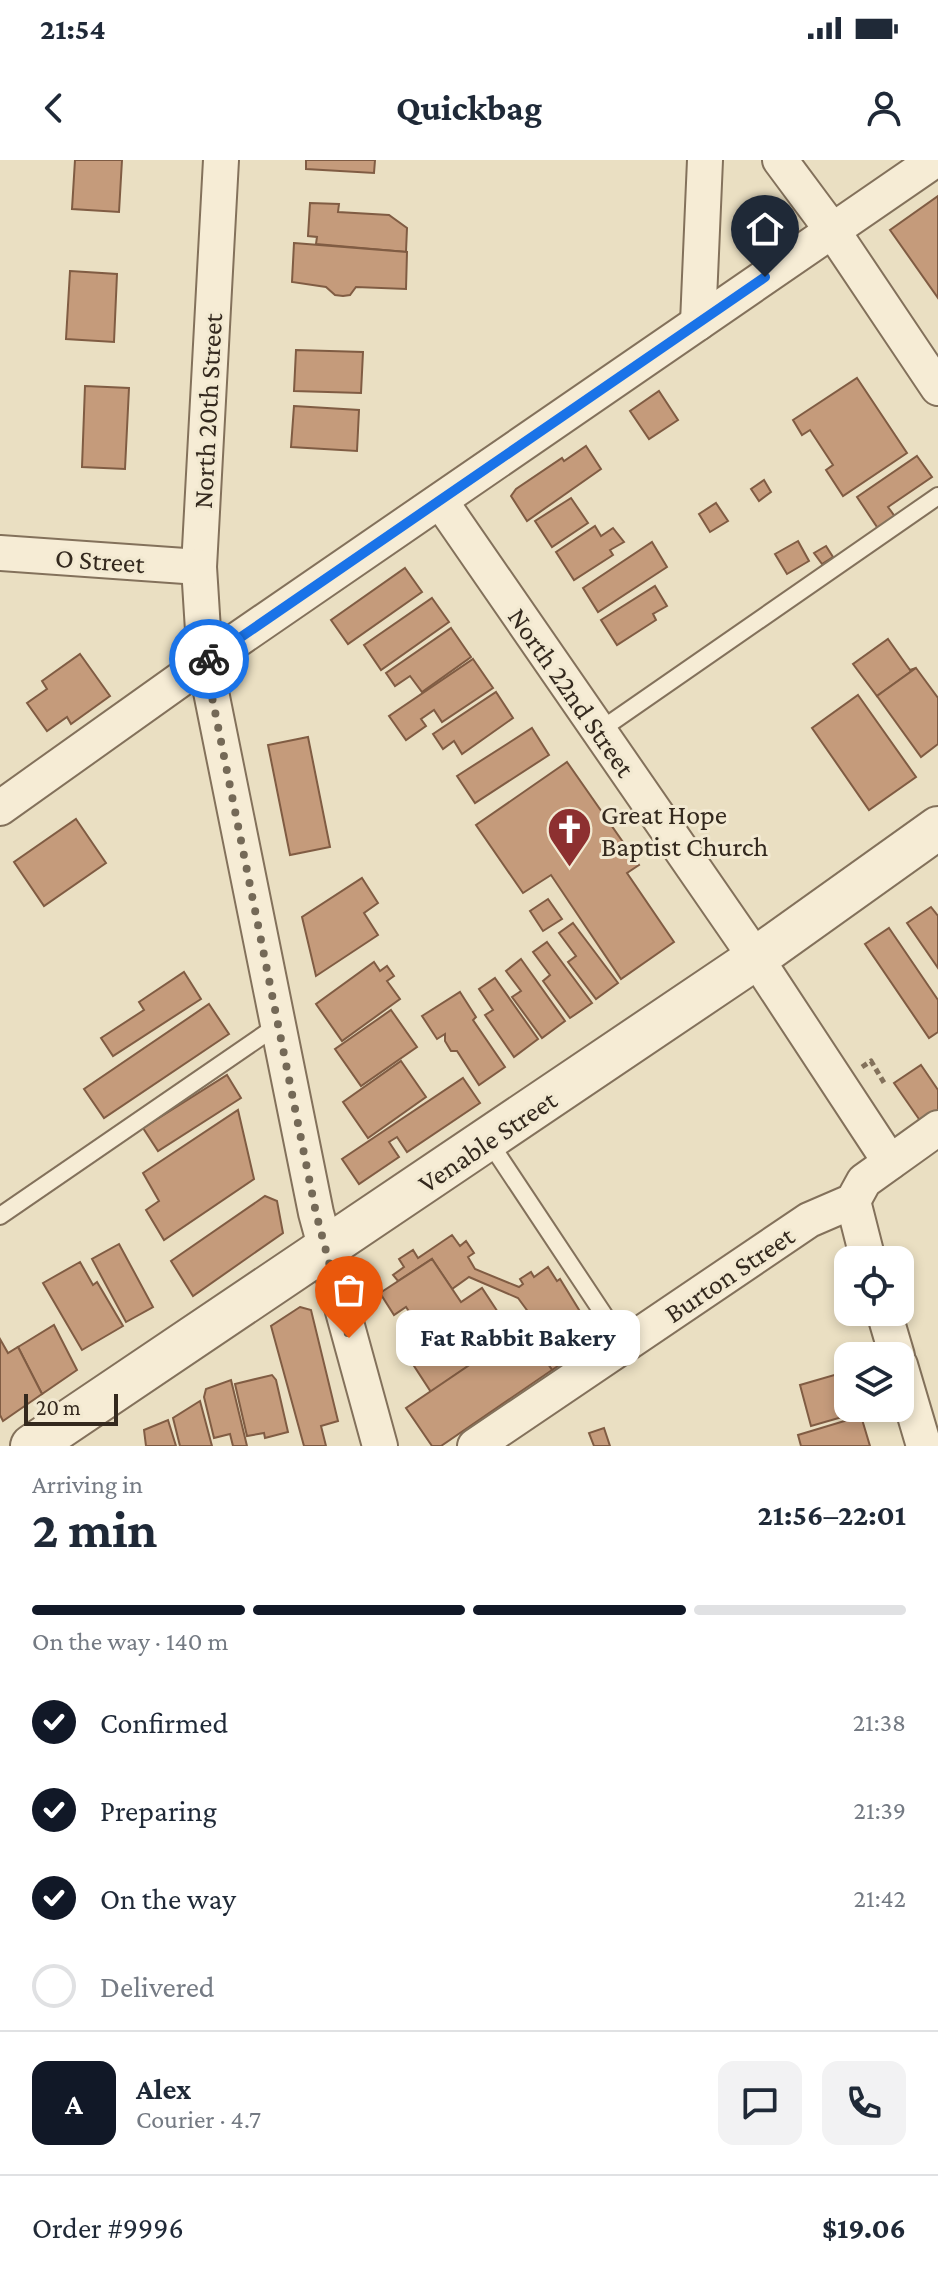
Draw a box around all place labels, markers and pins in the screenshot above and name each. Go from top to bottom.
pin [731,195,799,277]
place label: Great Hope Baptist Church [601,799,768,862]
church icon: Great Hope Baptist Church [546,806,594,869]
pin [315,1256,383,1338]
callout: Fat Rabbit Bakery [397,1310,641,1366]

